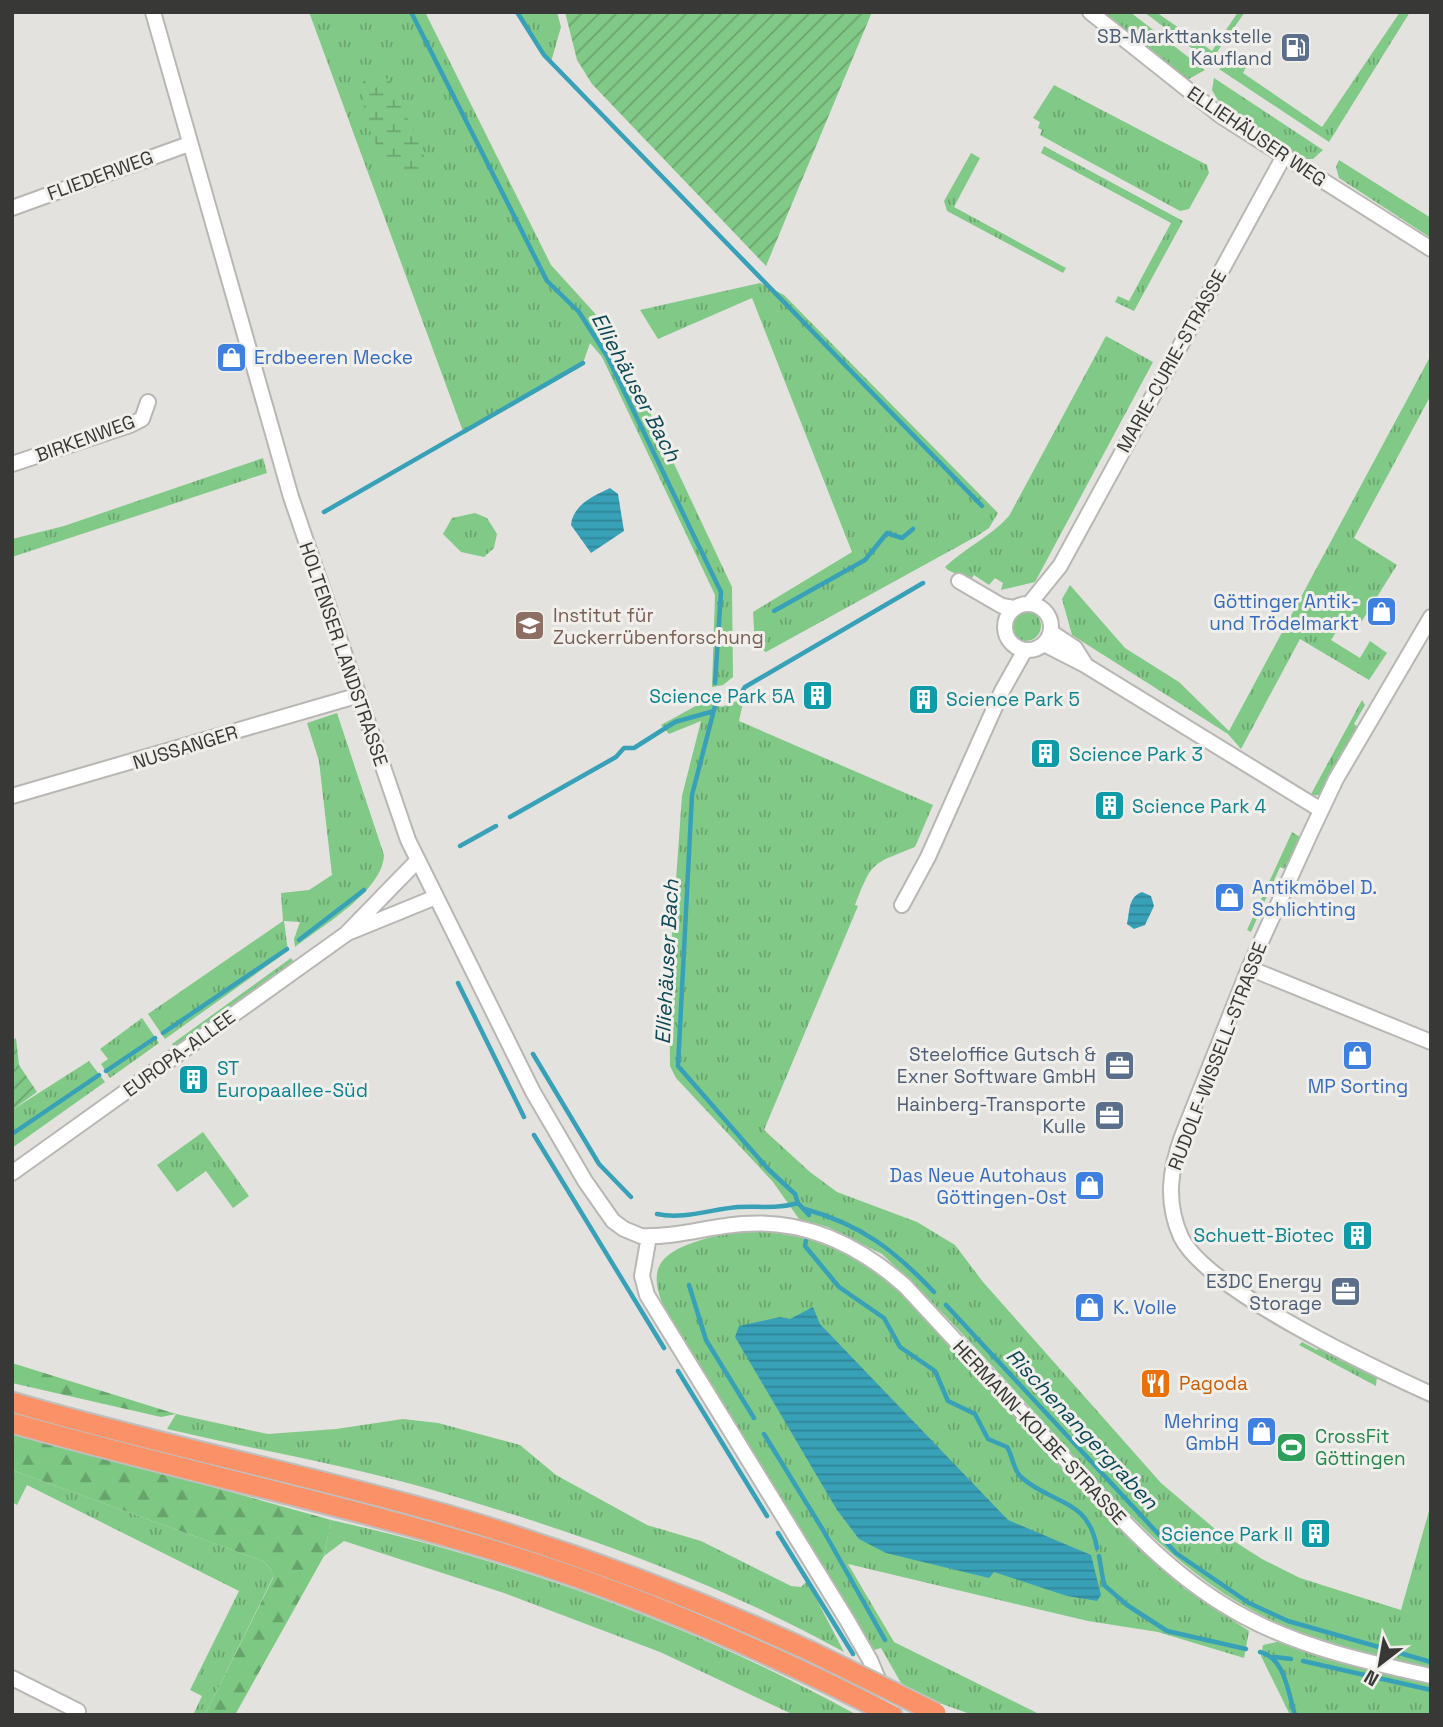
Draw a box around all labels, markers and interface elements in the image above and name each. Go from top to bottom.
place label: SB-Markttankstelle Kaufland [1097,24,1272,71]
fuel station icon: SB-Markttankstelle Kaufland [1278,30,1312,64]
street label: ELLIEHÄUSER WEG [1182,81,1331,192]
street label: FLIEDERWEG [44,145,157,206]
street label: MARIE-CURIE-STRASSE [1111,265,1232,457]
water label: Elliehäuser Bach [586,308,688,467]
shop icon: Erdbeeren Mecke [214,340,248,374]
place label: Erdbeeren Mecke [254,345,413,370]
street label: BIRKENWEG [32,409,138,468]
street label: HOLTENSER LANDSTRASSE [293,539,394,769]
place label: Göttinger Antik- und Trödelmarkt [1209,589,1359,636]
shop icon: Göttinger Antik- und Trödelmarkt [1365,595,1399,629]
place label: Institut für Zuckerrübenforschung [553,603,764,650]
school or university icon: Institut für Zuckerrübenforschung [513,609,547,643]
building icon: Science Park 5A [801,679,835,713]
building icon: Science Park 5 [906,682,940,716]
place label: Science Park 5A [649,684,795,709]
place label: Science Park 5 [946,687,1080,712]
street label: NUSSANGER [130,720,241,775]
building icon: Science Park 3 [1029,737,1063,771]
place label: Science Park 3 [1069,742,1203,767]
building icon: Science Park 4 [1092,789,1126,823]
place label: Science Park 4 [1132,794,1266,819]
place label: Antikmöbel D. Schlichting [1252,875,1377,922]
water label: Elliehäuser Bach [649,878,684,1045]
shop icon: Antikmöbel D. Schlichting [1212,881,1246,915]
street label: RUDOLF-WISSELL-STRASSE [1162,938,1273,1174]
street label: EUROPA-ALLEE [118,1004,240,1102]
shop icon: MP Sorting [1341,1038,1375,1072]
place label: Steeloffice Gutsch & Exner Software GmbH [897,1042,1096,1089]
office icon: Steeloffice Gutsch & Exner Software GmbH [1102,1048,1136,1082]
place label: ST Europaallee-Süd [217,1056,368,1103]
building icon: ST Europaallee-Süd [177,1062,211,1096]
place label: MP Sorting [1308,1074,1408,1099]
place label: Hainberg-Transporte Kulle [897,1092,1086,1139]
office icon: Hainberg-Transporte Kulle [1092,1098,1126,1132]
place label: Das Neue Autohaus Göttingen-Ost [890,1163,1067,1210]
shop icon: Das Neue Autohaus Göttingen-Ost [1073,1169,1107,1203]
building icon: Schuett-Biotec [1340,1218,1374,1252]
place label: Schuett-Biotec [1194,1223,1334,1248]
place label: E3DC Energy Storage [1206,1269,1322,1316]
office icon: E3DC Energy Storage [1328,1275,1362,1309]
shop icon: K. Volle [1073,1290,1107,1324]
place label: K. Volle [1113,1295,1177,1320]
street label: HERMANN-KOLBE-STRASSE [947,1335,1132,1530]
water label: Rischenangergraben [1001,1342,1165,1516]
restaurant icon: Pagoda [1139,1366,1173,1400]
place label: Pagoda [1179,1371,1248,1396]
place label: Mehring GmbH [1164,1409,1239,1456]
shop icon: Mehring GmbH [1245,1415,1279,1449]
place label: CrossFit Göttingen [1315,1424,1406,1471]
sports icon: CrossFit Göttingen [1275,1430,1309,1464]
building icon: Science Park II [1299,1517,1333,1551]
place label: Science Park II [1161,1522,1293,1547]
north arrow [1345,1629,1415,1699]
text: N [1360,1664,1383,1692]

